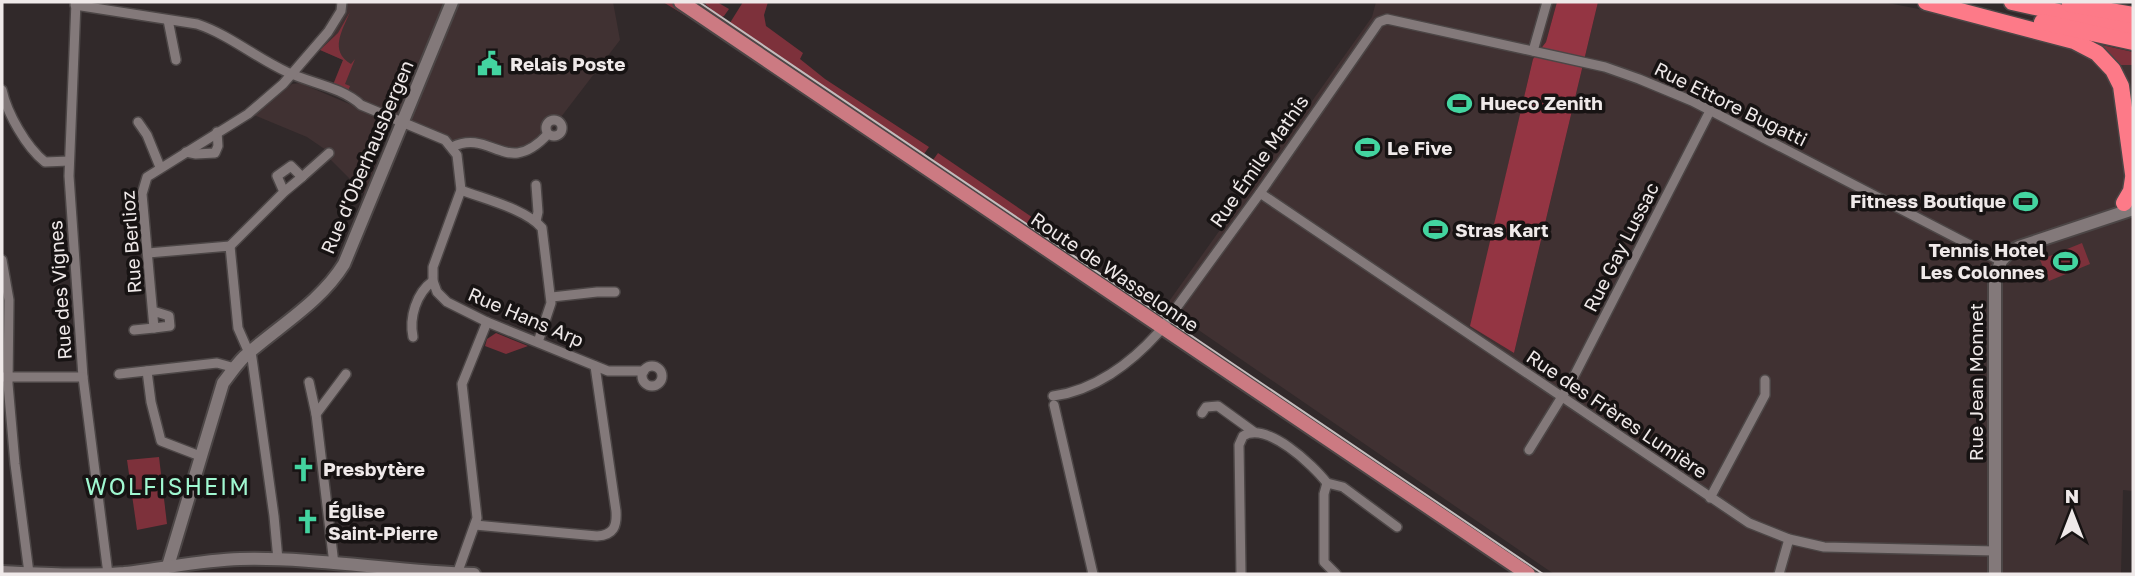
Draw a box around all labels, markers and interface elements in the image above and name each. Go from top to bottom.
public building icon: Relais Poste [476,50,504,78]
place label: Relais Poste [510,52,625,75]
street label: Rue d'Oberhausbergen [315,57,418,257]
street label: Rue Ettore Bugatti [1651,57,1811,151]
sports icon: Hueco Zenith [1446,89,1474,117]
street label: Rue Émile Mathis [1204,90,1313,231]
place label: Hueco Zenith [1480,91,1603,114]
sports icon: Le Five [1353,134,1381,162]
place label: Le Five [1387,136,1453,159]
street label: Rue Gay Lussac [1578,178,1663,315]
sports icon: Fitness Boutique [2012,187,2040,215]
place label: Fitness Boutique [1850,189,2006,212]
street label: Rue Berlioz [115,190,146,294]
street label: Route de Wasselonne [1027,207,1204,336]
sports icon: Stras Kart [1421,216,1449,244]
place label: Stras Kart [1455,218,1549,241]
street label: Rue des Vignes [43,220,76,360]
place label: Tennis Hotel Les Colonnes [1920,238,2045,283]
sports icon: Tennis Hotel Les Colonnes [2051,247,2079,275]
street label: Rue Hans Arp [465,282,587,351]
street label: Rue Jean Monnet [1964,303,1987,461]
street label: Rue des Frères Lumière [1523,344,1712,483]
church icon: Presbytère [289,455,317,483]
place label: Presbytère [323,457,425,480]
district label: WOLFISHEIM [85,472,251,500]
north arrow [2037,478,2107,548]
text: N [2065,484,2079,507]
place label: Église Saint-Pierre [328,499,438,544]
church icon: Église Saint-Pierre [294,508,322,536]

